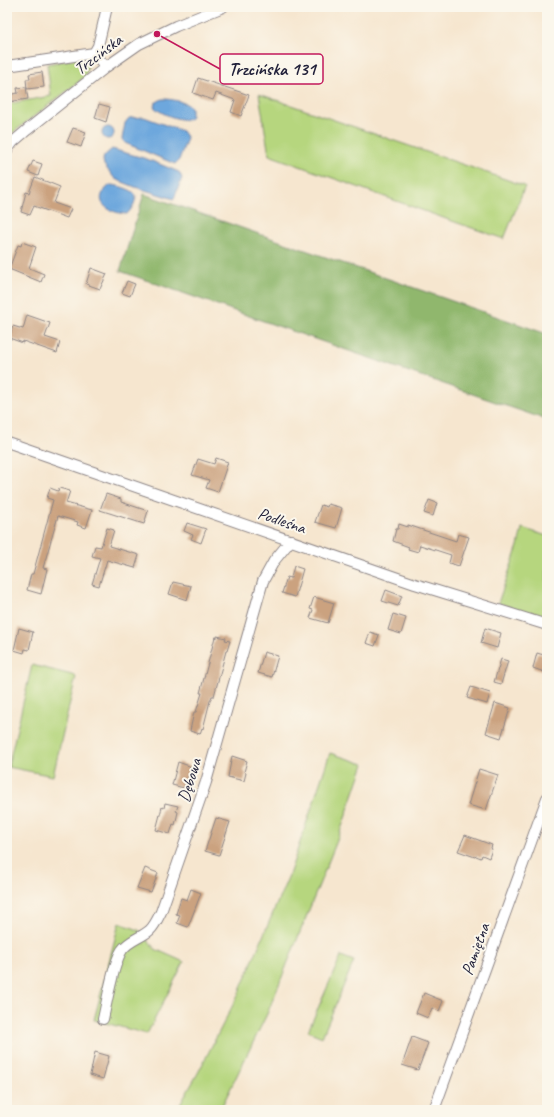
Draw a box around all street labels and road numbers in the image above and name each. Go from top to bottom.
street label: Trzcińska [70,29,128,79]
street label: Podleśna [255,503,310,539]
street label: Dębowa [173,755,206,804]
street label: Pamiętna [456,919,495,978]

